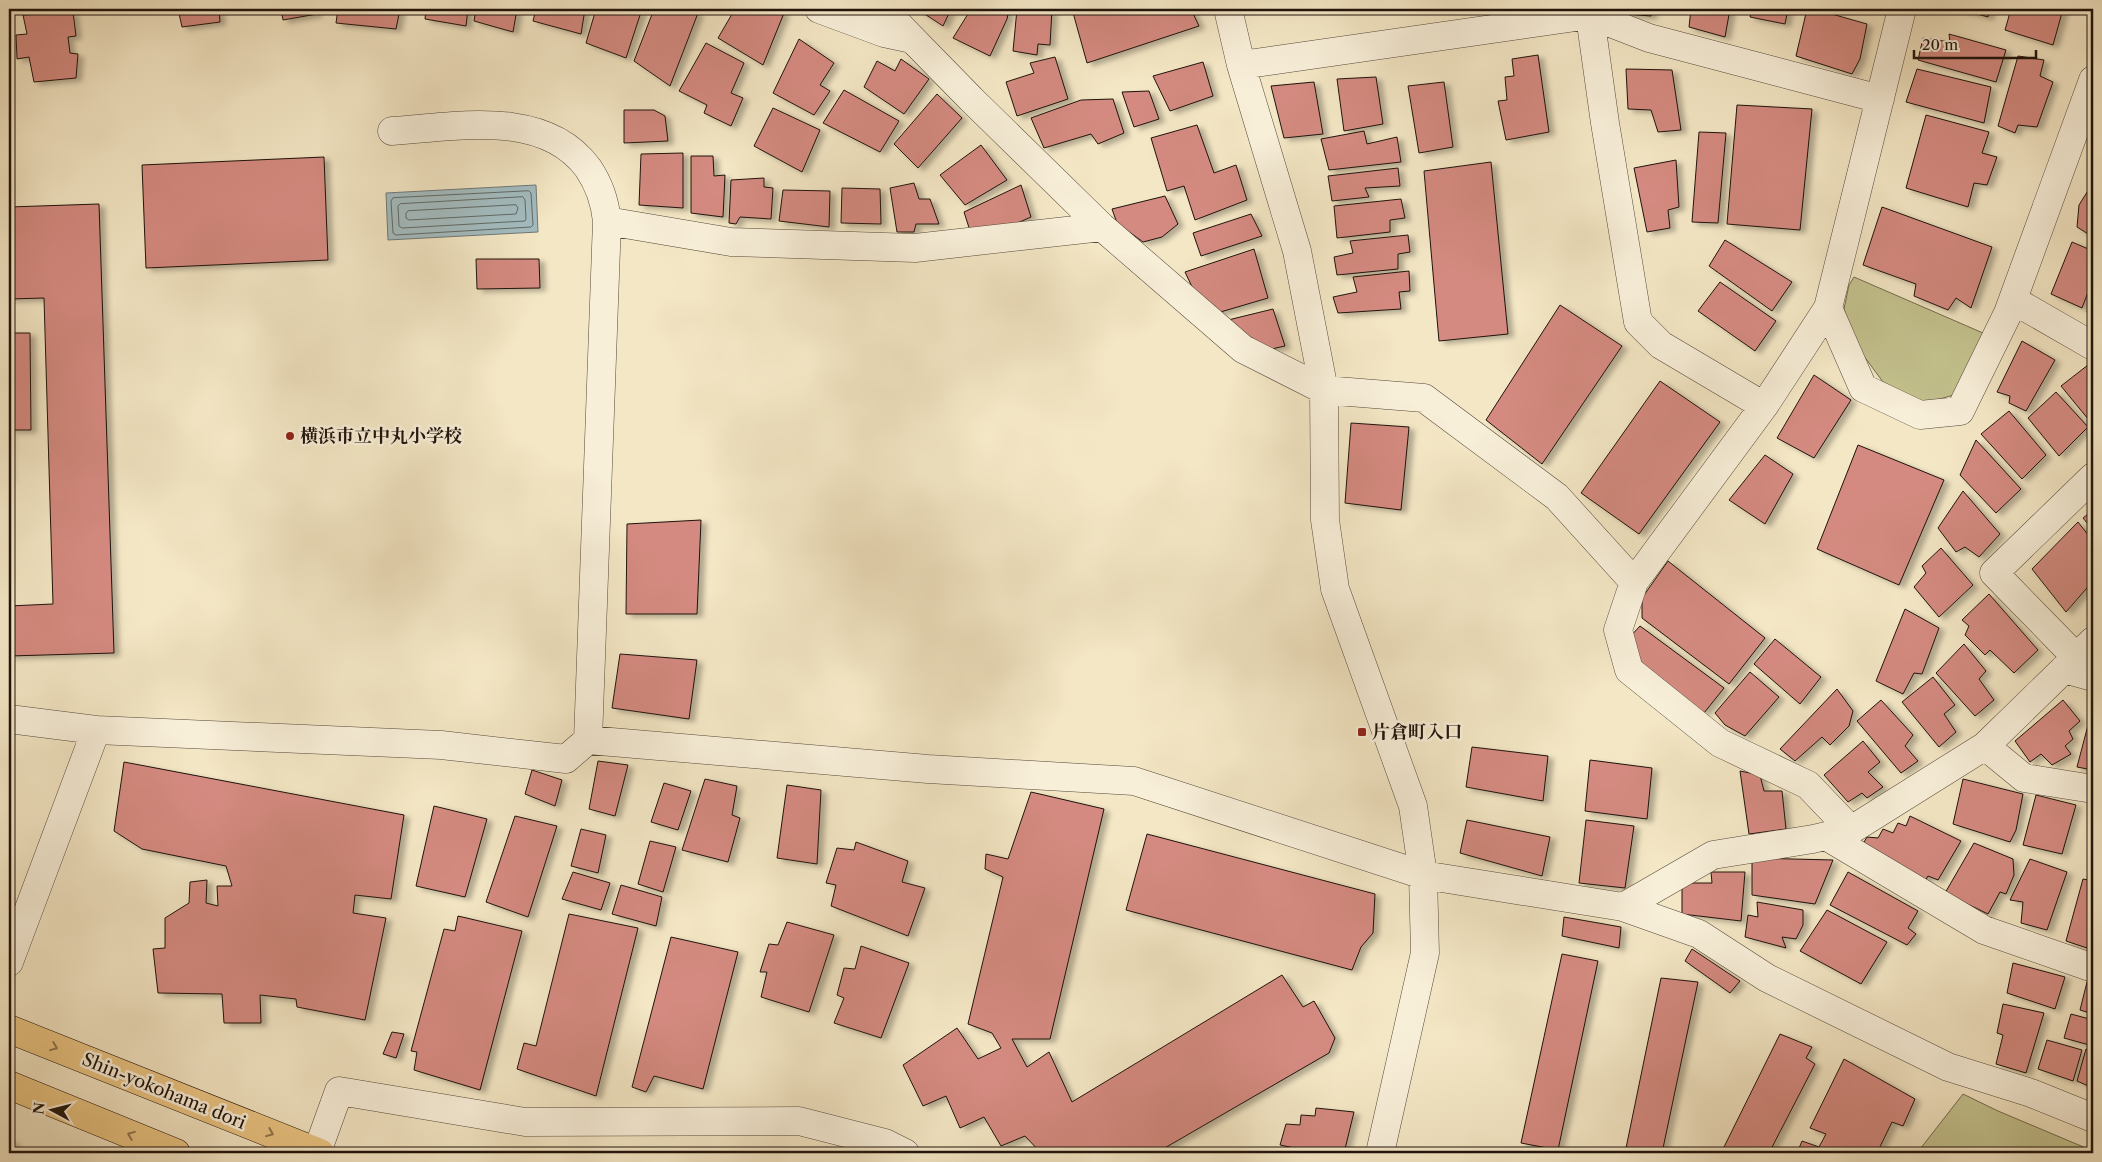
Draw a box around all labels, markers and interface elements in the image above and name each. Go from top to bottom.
scale bar [1914,28,2037,60]
text: 20 m [1922,35,1958,54]
place label: 横浜市立中丸小学校 [300,425,462,447]
marker: 横浜市立中丸小学校 [284,430,296,442]
place label: 片倉町入口 [1372,721,1462,743]
marker: 片倉町入口 [1356,726,1368,738]
one-way arrow [49,1041,58,1052]
street label: Shin-yokohama dori [79,1048,249,1134]
north arrow [28,1084,78,1134]
text: N [29,1101,49,1116]
one-way arrow [265,1127,274,1138]
one-way arrow [127,1131,136,1141]

